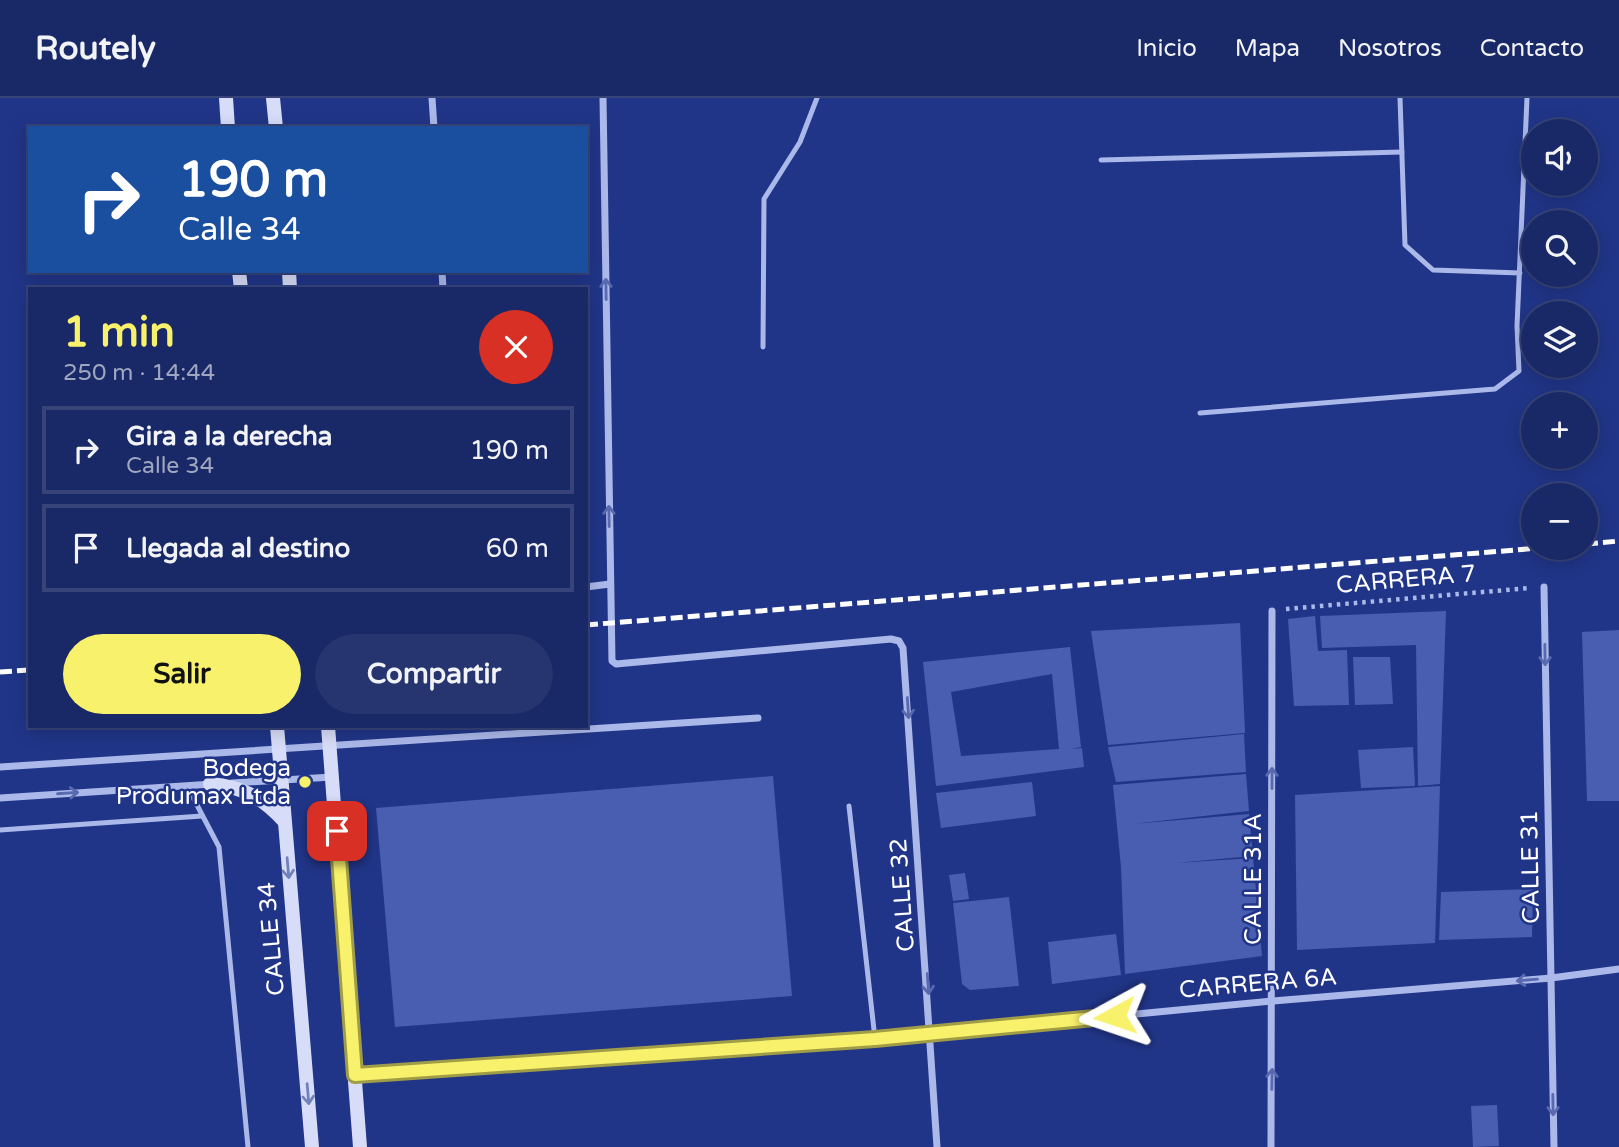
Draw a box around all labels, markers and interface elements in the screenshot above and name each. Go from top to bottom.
text: Routely [35,29,156,68]
text: Inicio [1136,34,1197,63]
text: Mapa [1235,34,1300,63]
text: Nosotros [1338,34,1442,63]
text: Contacto [1480,34,1584,63]
map controls [1521,119,1598,560]
button: sound [1521,119,1598,196]
text: 190 m [178,151,328,210]
icon: right [63,154,154,245]
button: search [1521,210,1598,287]
text: Calle 34 [178,211,301,249]
one-way arrow [599,277,613,300]
button: layers [1521,301,1598,378]
text: 1 min [63,307,175,358]
button: close [479,310,553,384]
text: 250 m · 14:44 [63,359,215,387]
button: + [1521,392,1598,469]
text: Gira a la derecha [126,421,332,452]
icon: right [67,431,105,469]
text: 190 m [469,435,549,466]
text: Calle 34 [126,452,214,480]
button: − [1521,483,1598,560]
one-way arrow [602,505,616,528]
icon: arrive [67,529,105,567]
text: Llegada al destino [126,533,350,564]
text: 60 m [486,533,549,564]
street label: CARRERA 7 [1335,559,1477,600]
button: Salir [63,634,301,714]
button: Compartir [315,634,553,714]
one-way arrow [1538,643,1552,666]
one-way arrow [902,697,915,719]
place label: Bodega Produmax Ltda [116,754,291,811]
one-way arrow [1265,767,1279,790]
marker: Bodega Produmax Ltda [297,774,313,790]
one-way arrow [56,787,79,800]
pin [307,801,367,861]
street label: CALLE 31 [1515,810,1546,924]
icon: arrive [318,812,356,850]
street label: CALLE 31A [1239,813,1268,945]
street label: CALLE 32 [884,837,921,953]
one-way arrow [282,856,295,878]
street label: CALLE 34 [252,881,291,997]
street label: CARRERA 6A [1178,962,1338,1005]
one-way arrow [921,972,934,995]
one-way arrow [1516,974,1539,987]
position arrow [1078,979,1152,1053]
one-way arrow [1265,1068,1279,1091]
one-way arrow [302,1082,315,1105]
one-way arrow [1546,1093,1560,1116]

